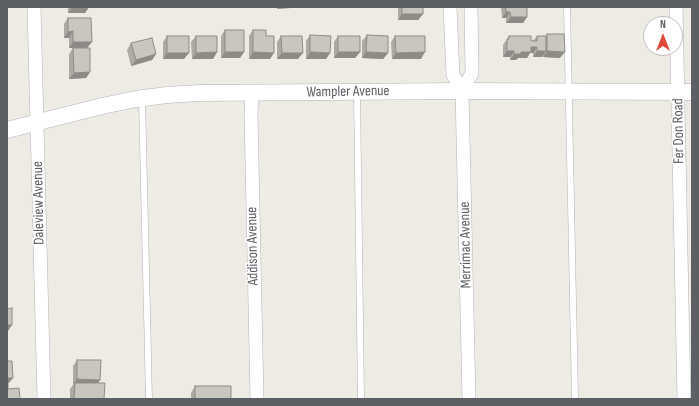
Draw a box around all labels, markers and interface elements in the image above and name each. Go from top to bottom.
north arrow [643,16,683,56]
text: N [660,18,666,31]
street label: Wampler Avenue [306,82,390,102]
street label: Fer Don Road [669,98,689,164]
street label: Daleview Avenue [29,161,49,245]
street label: Merrimac Avenue [456,201,476,289]
street label: Addison Avenue [243,207,263,285]

